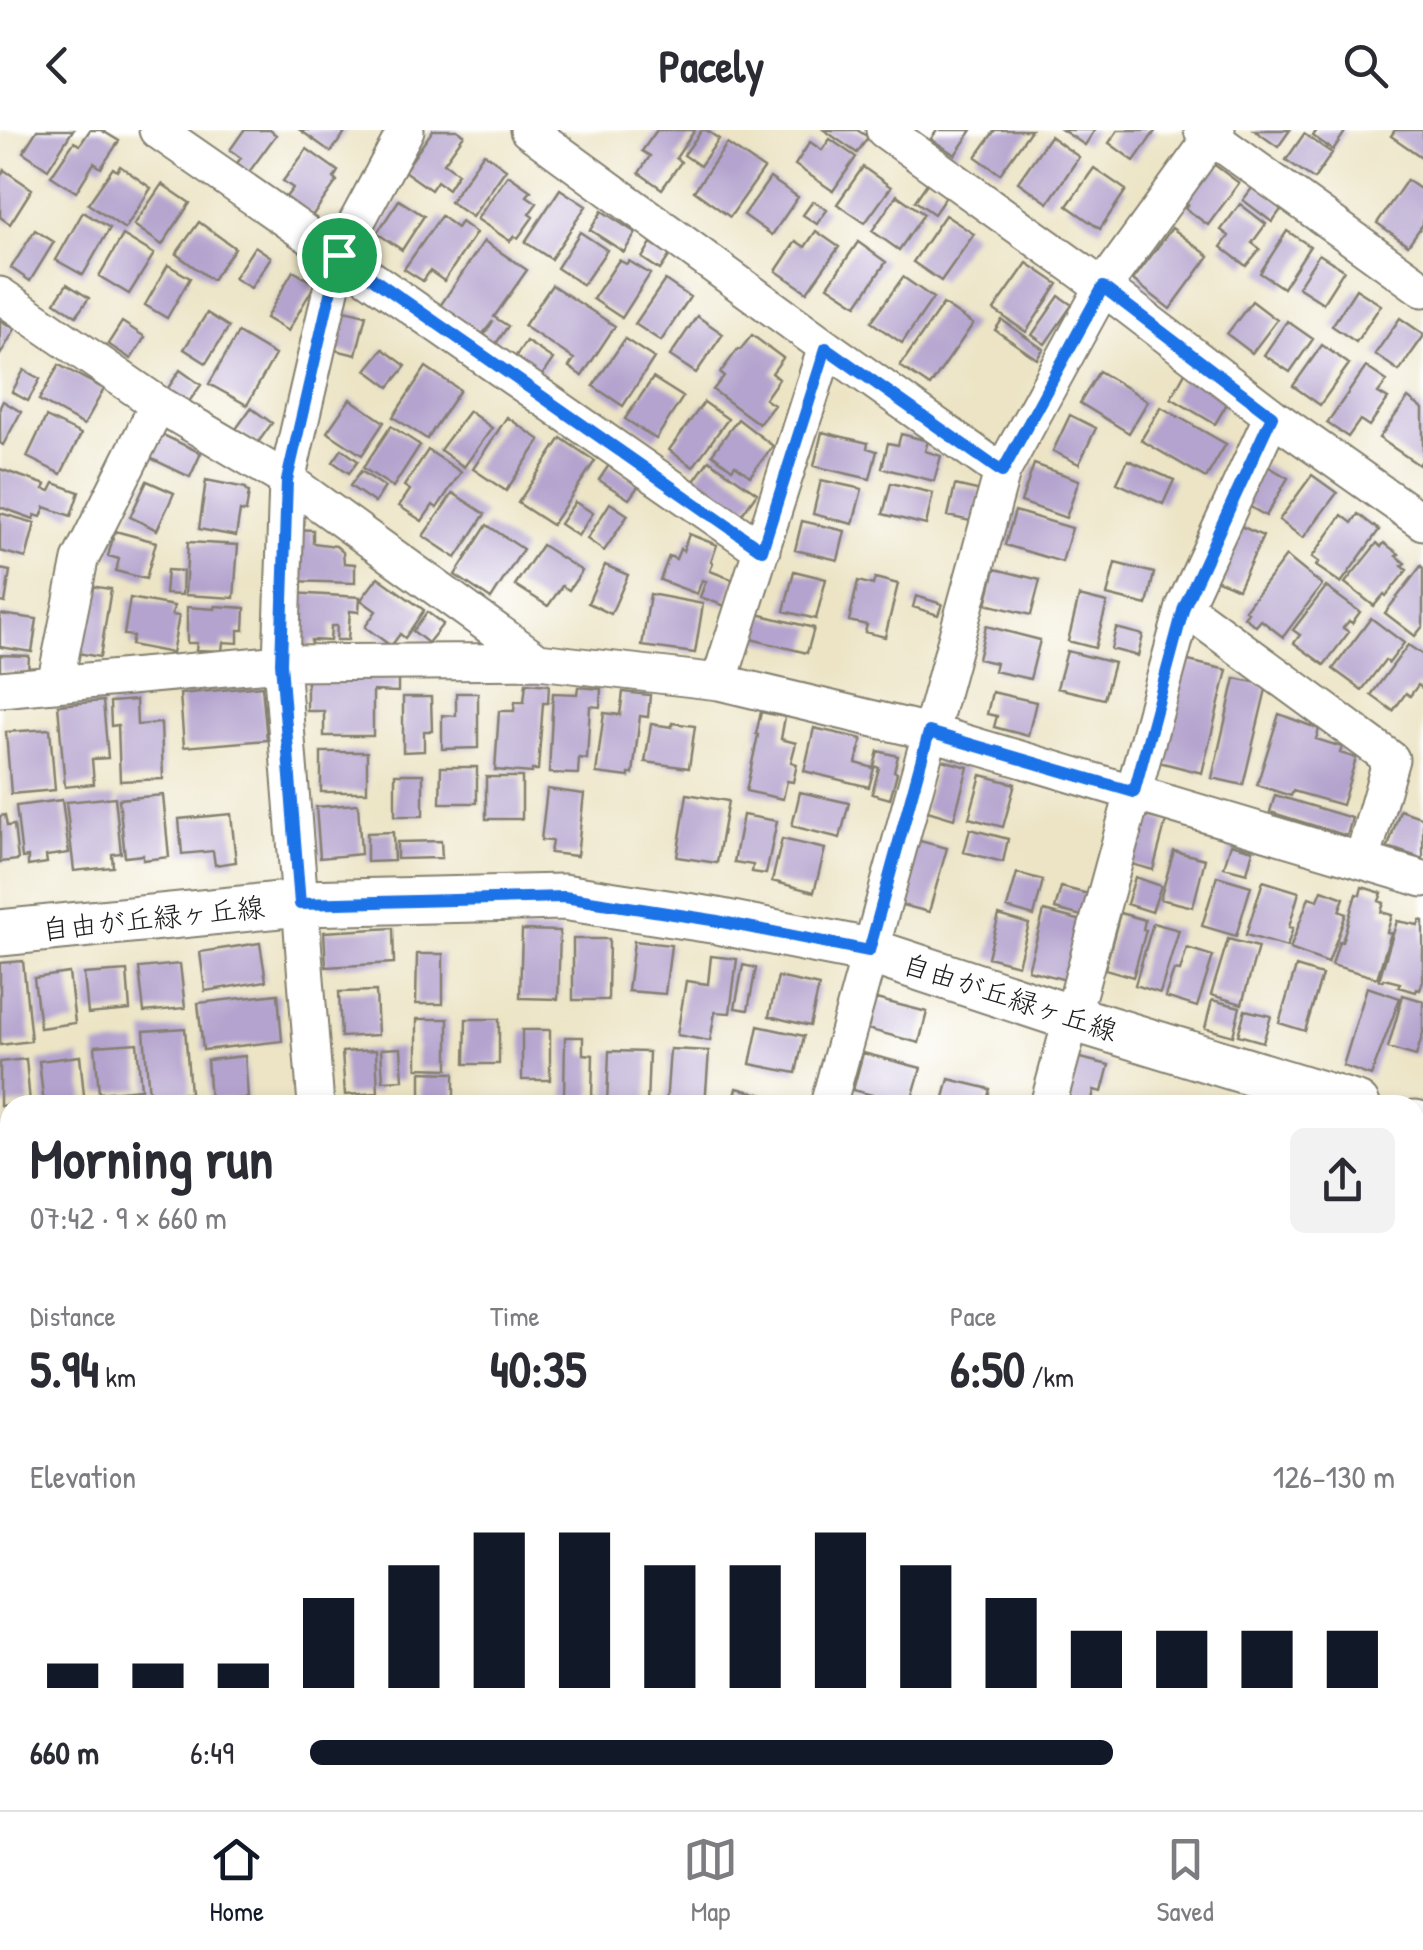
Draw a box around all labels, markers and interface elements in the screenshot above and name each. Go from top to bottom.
text: Pacely [659,35,764,96]
icon: back [30,38,85,93]
icon: search [1338,38,1393,93]
pin [297,213,382,298]
icon: arrive [312,228,367,283]
street label: 自由が丘緑ヶ丘線 [40,887,266,949]
street label: 自由が丘緑ヶ丘線 [898,944,1122,1050]
text: Morning run [30,1121,273,1195]
button: share [1290,1128,1395,1233]
text: 07:42 · 9 × 660 m [30,1196,227,1239]
text: Distance [30,1297,116,1335]
text: Time [490,1297,540,1335]
text: Pace [950,1297,996,1335]
text: 5.94 [30,1335,99,1403]
text: 40:35 [490,1335,586,1403]
text: 6:50 [950,1335,1025,1403]
text: km [99,1358,136,1396]
text: /km [1025,1358,1074,1396]
text: Elevation [30,1455,136,1498]
text: 126–130 m [1273,1455,1395,1498]
text: 660 m [30,1731,99,1774]
text: 6:49 [190,1731,234,1774]
tab: Home [209,1832,264,1930]
tab: Map [683,1832,738,1930]
tab: Saved [1157,1832,1214,1930]

